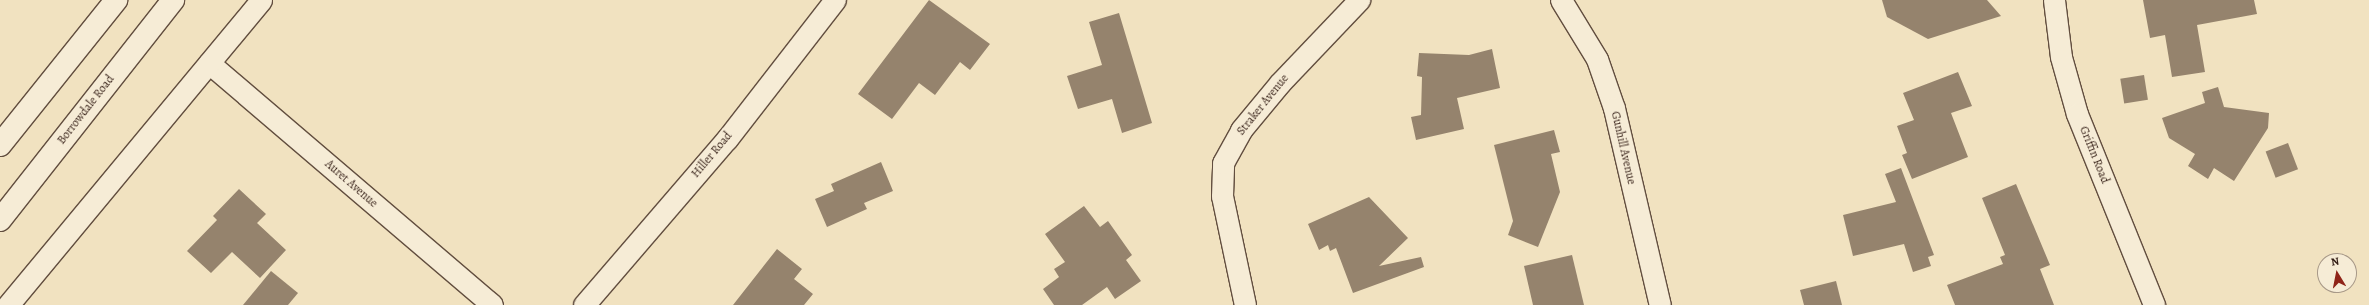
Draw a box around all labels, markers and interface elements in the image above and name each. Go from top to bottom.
street label: Straker Avenue [1234,72,1292,138]
street label: Borrowdale Road [55,73,117,147]
street label: Gunhill Avenue [1608,110,1638,186]
street label: Griffin Road [2076,124,2112,186]
street label: Hiller Road [689,129,735,181]
street label: Auret Avenue [322,157,380,211]
north arrow [2317,253,2357,293]
text: N [2330,254,2340,270]

